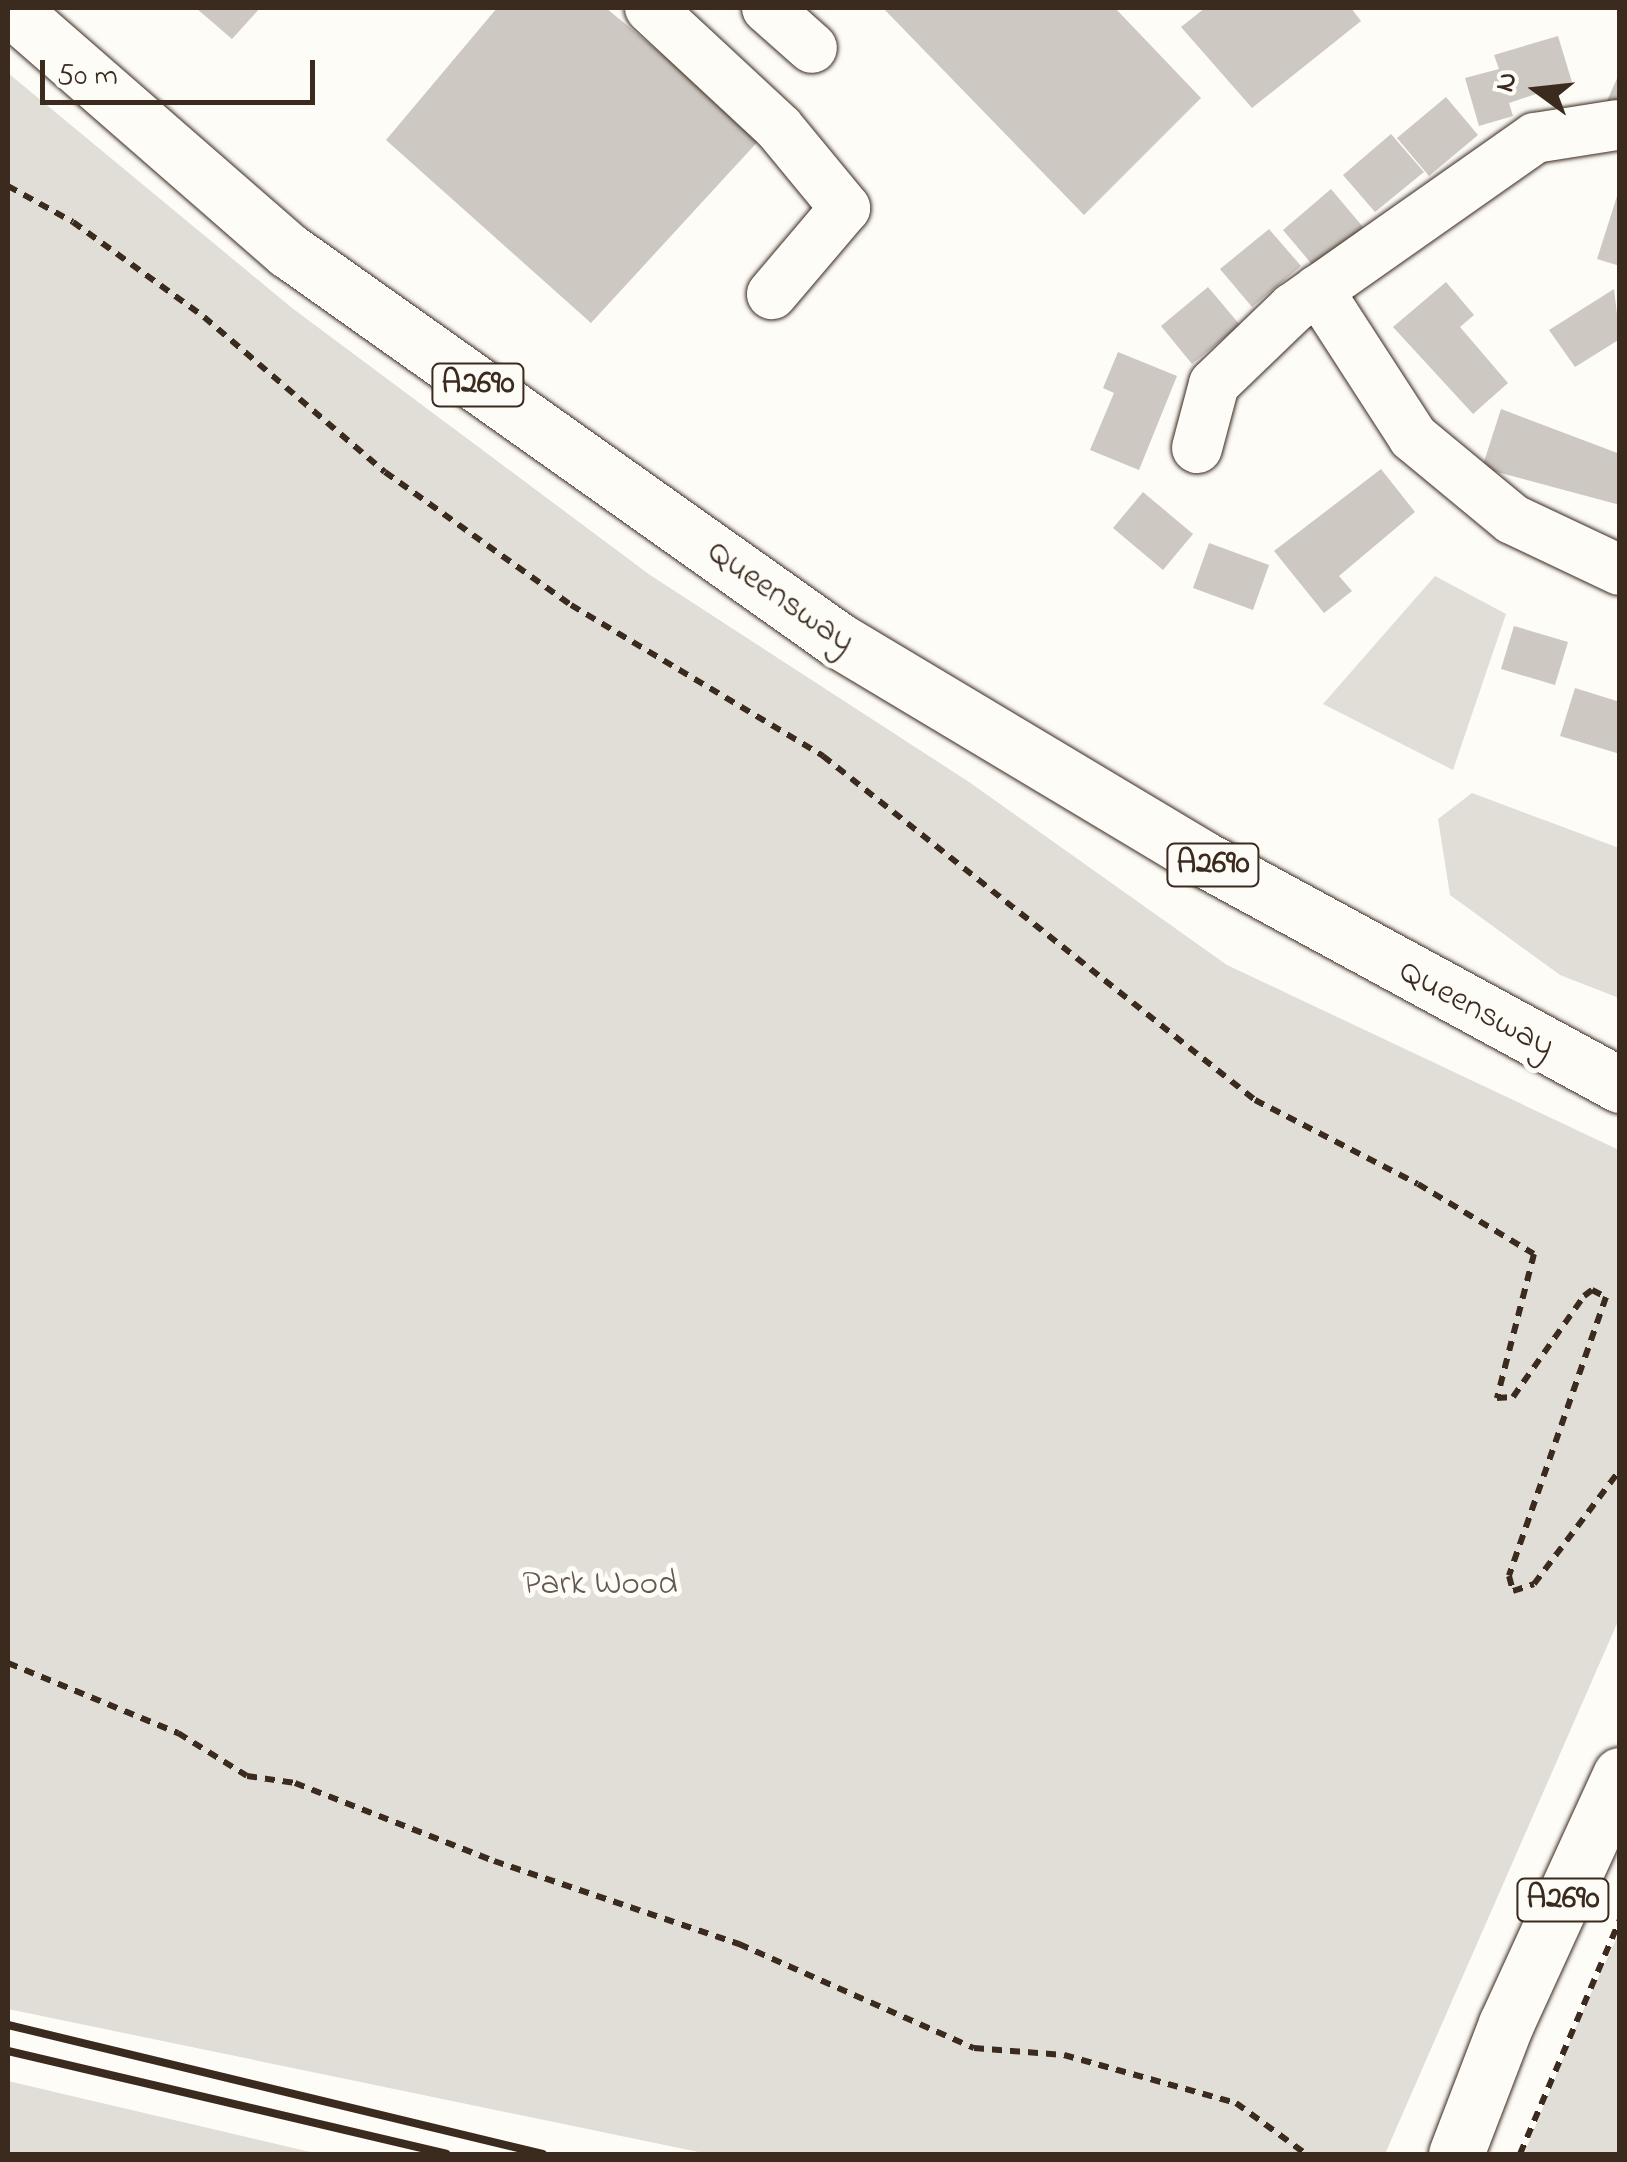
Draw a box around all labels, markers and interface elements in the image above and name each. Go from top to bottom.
scale bar [45,40,320,102]
north arrow [1487,40,1587,140]
text: 50 m [57,55,118,99]
text: N [1485,68,1530,97]
road number: A2690 [430,358,526,412]
street label: Queensway [698,532,862,664]
road number: A2690 [1166,838,1260,892]
street label: Queensway [1391,952,1561,1068]
park label: Park Wood [522,1564,678,1606]
road number: A2690 [1516,1873,1610,1927]

